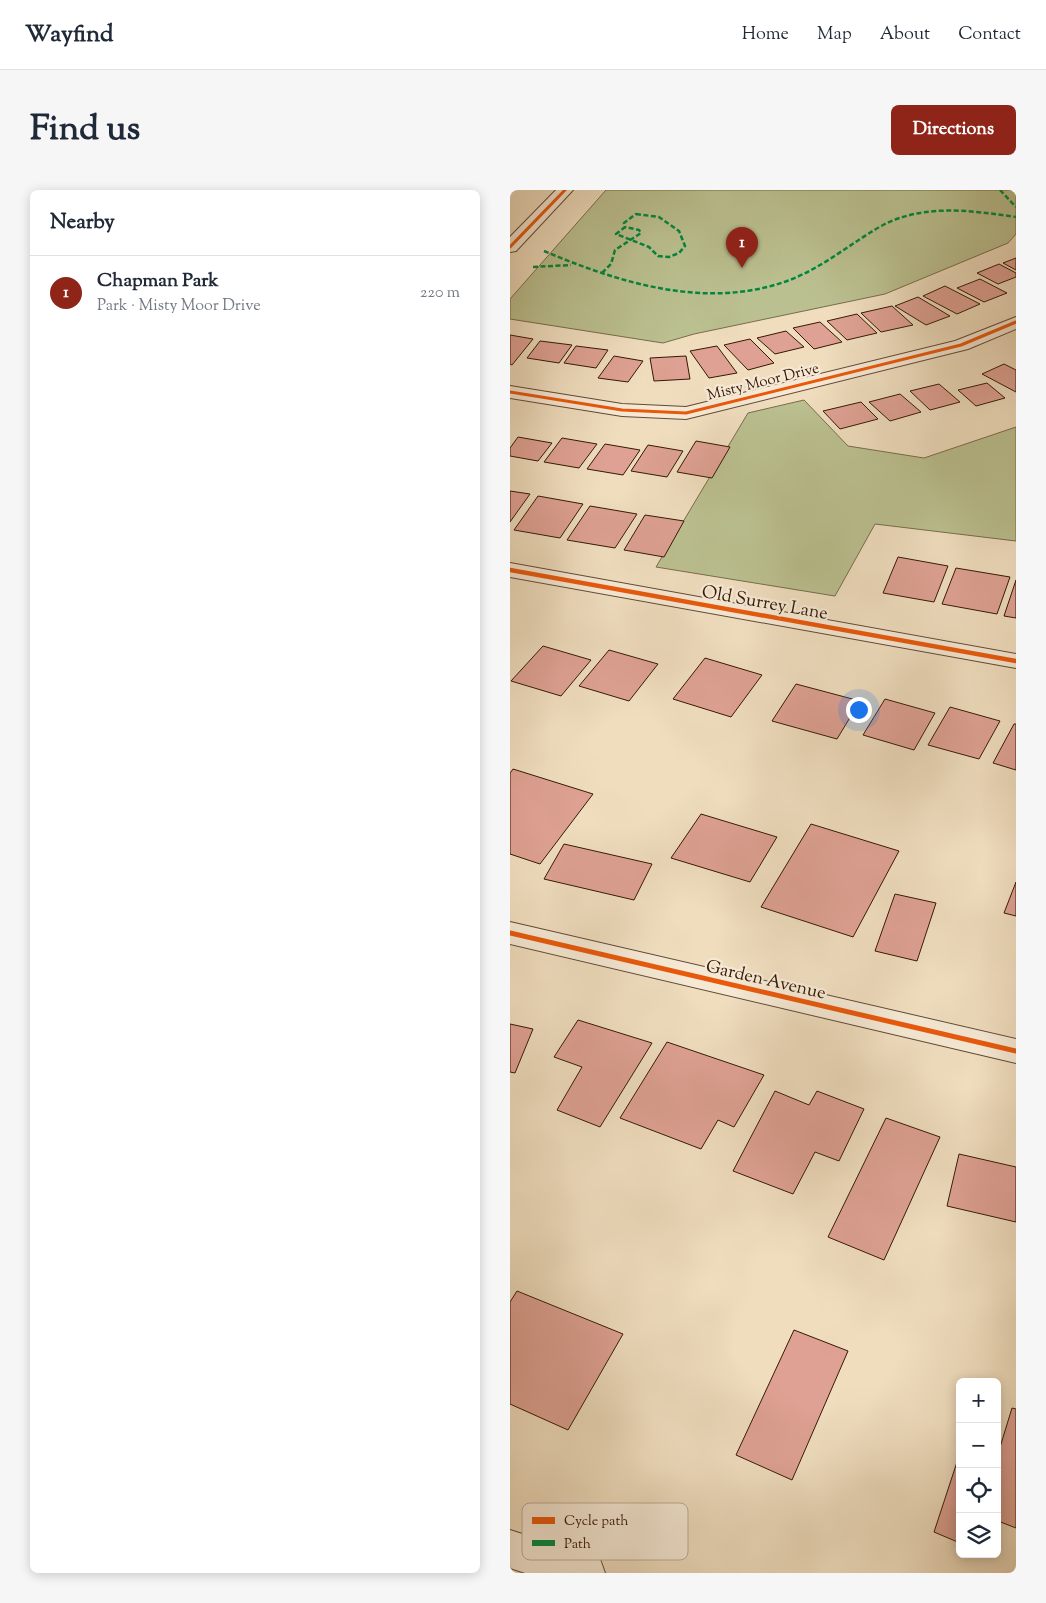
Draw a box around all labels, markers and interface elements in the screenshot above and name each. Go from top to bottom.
text: Wayfind [25,18,113,52]
text: Home [742,22,789,48]
text: Map [817,22,852,48]
text: About [880,22,930,48]
text: Contact [958,22,1021,48]
text: Find us [30,105,140,156]
button: Directions [891,105,1016,155]
text: Nearby [50,208,115,238]
pin: 1 [726,227,758,268]
text: Chapman Park [97,268,219,295]
text: 1 [63,282,69,305]
text: 220 m [420,282,460,305]
text: Park · Misty Moor Drive [97,295,261,318]
street label: Misty Moor Drive [705,358,822,407]
street label: Old Surrey Lane [700,580,830,628]
your location [846,697,872,723]
street label: Garden Avenue [703,955,828,1007]
map controls [956,1378,1001,1558]
button: + [956,1378,1001,1423]
button: − [956,1423,1001,1468]
button: locate [956,1468,1001,1513]
legend [522,1503,688,1560]
text: Cycle path [564,1512,628,1532]
button: layers [956,1513,1001,1558]
text: Path [564,1535,591,1555]

